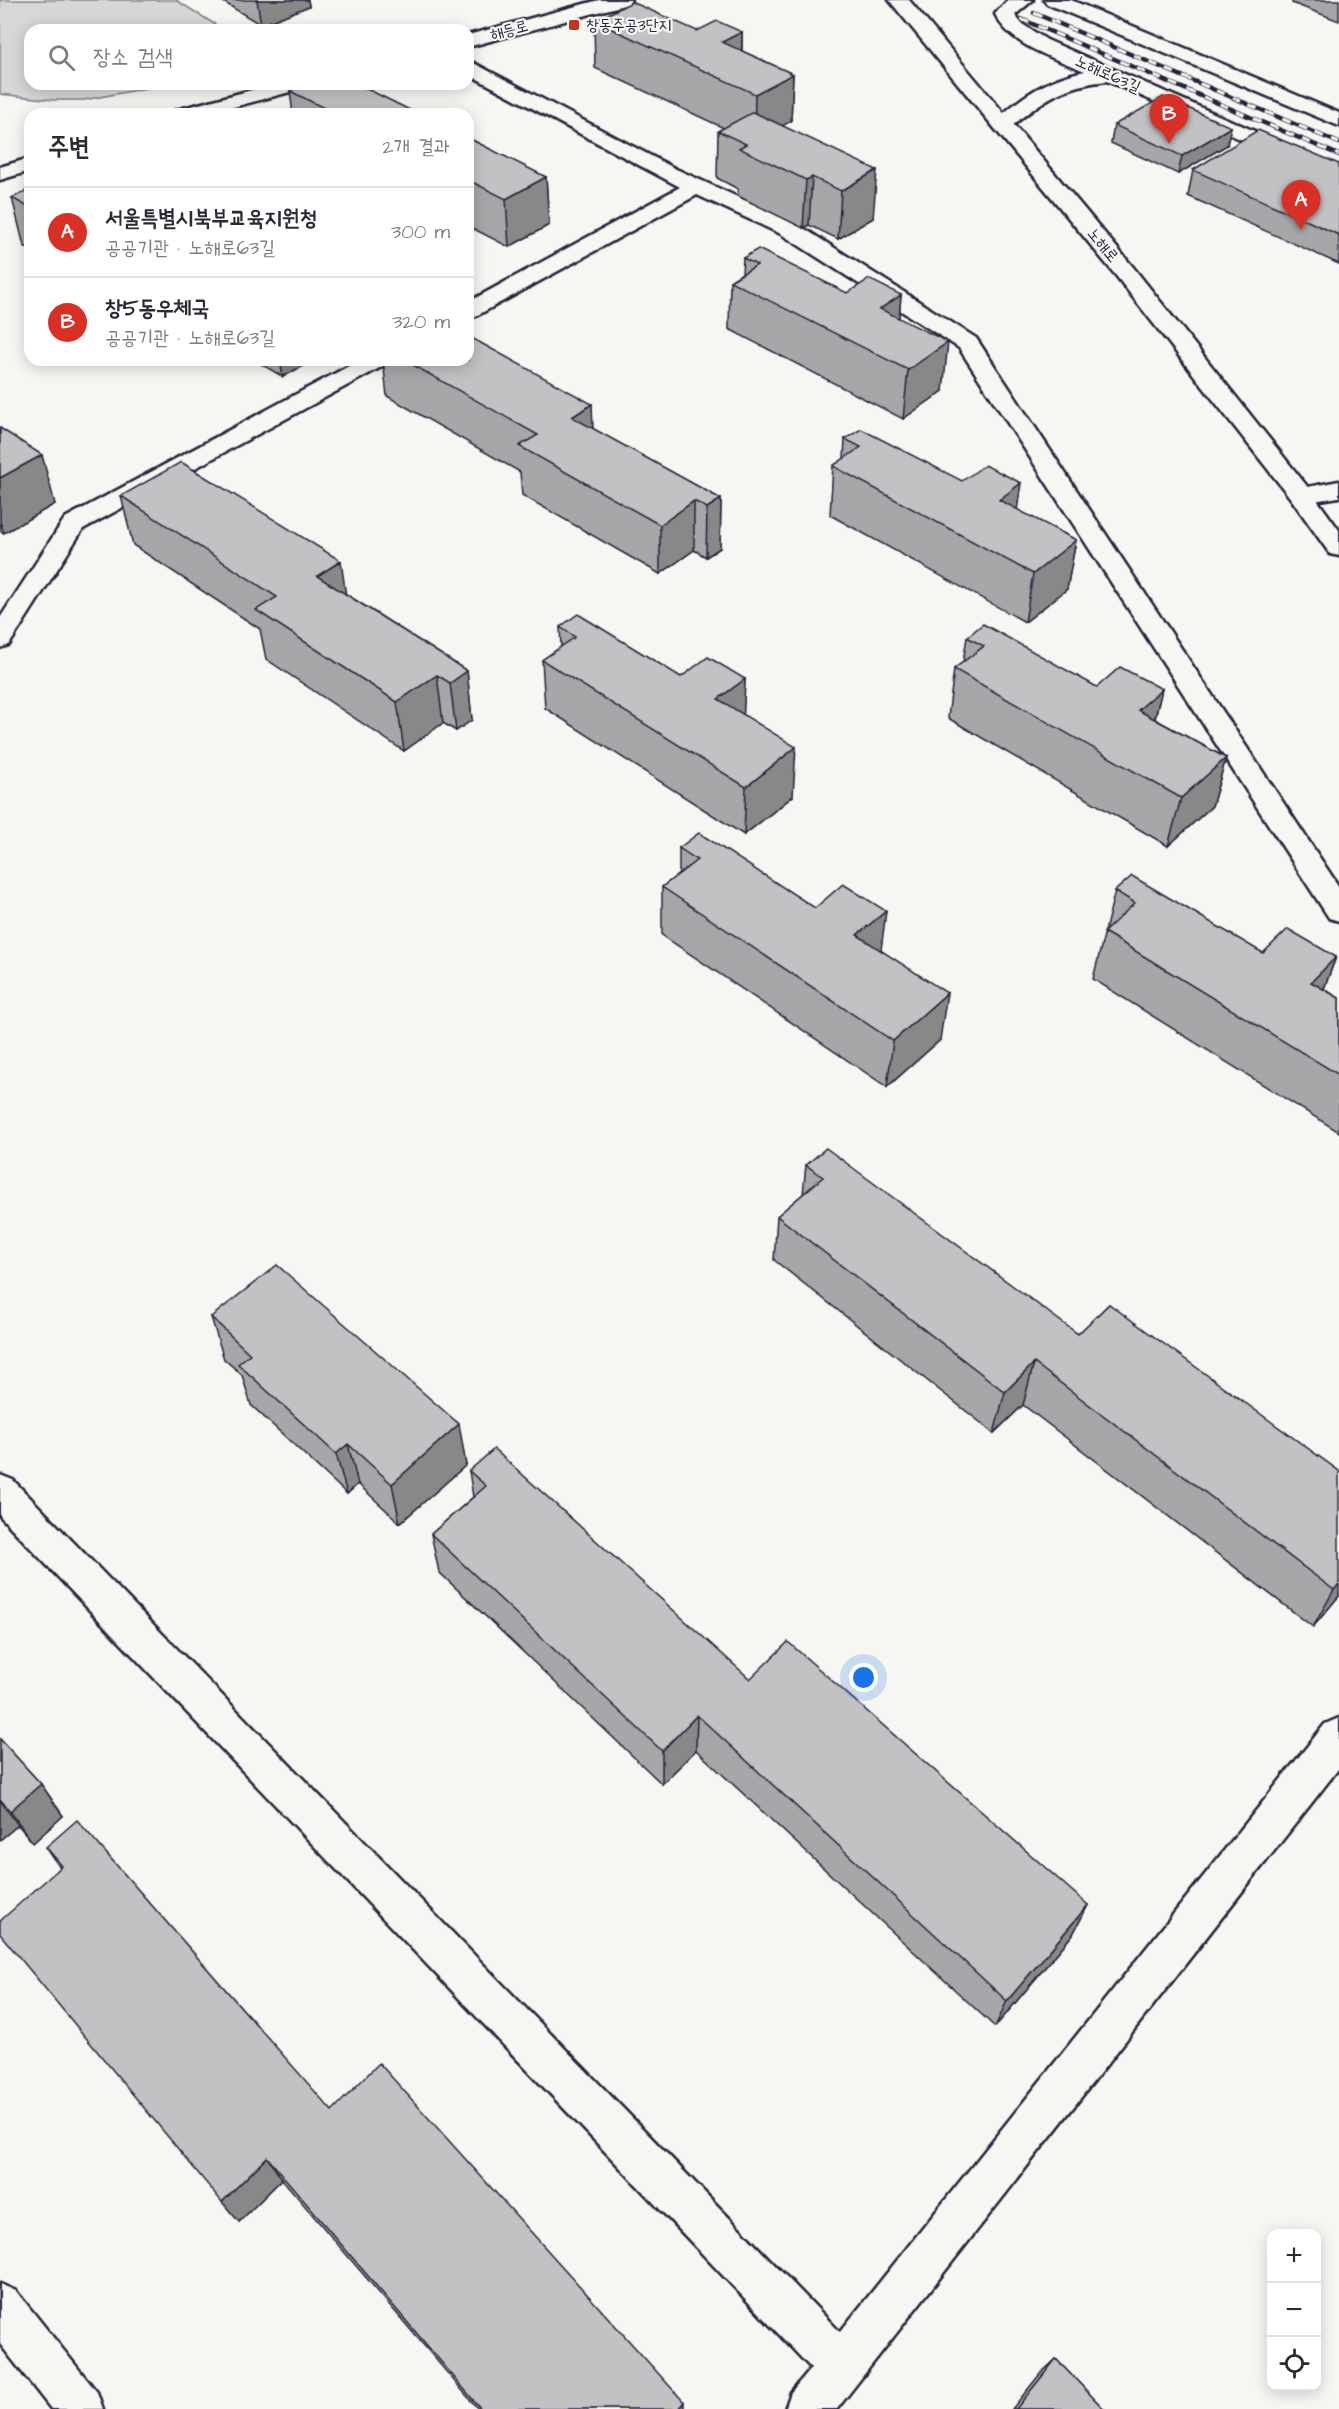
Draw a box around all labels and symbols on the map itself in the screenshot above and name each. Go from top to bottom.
street label: 해등로 [487,14,531,46]
place label: 창동주공3단지 [586,14,671,36]
marker: 창동주공3단지 [567,18,581,32]
street label: 노해로63길 [1072,50,1144,98]
pin: B [1150,94,1188,144]
pin: A [1282,180,1320,230]
street label: 노해로 [1082,223,1124,267]
your location [849,1663,878,1692]

